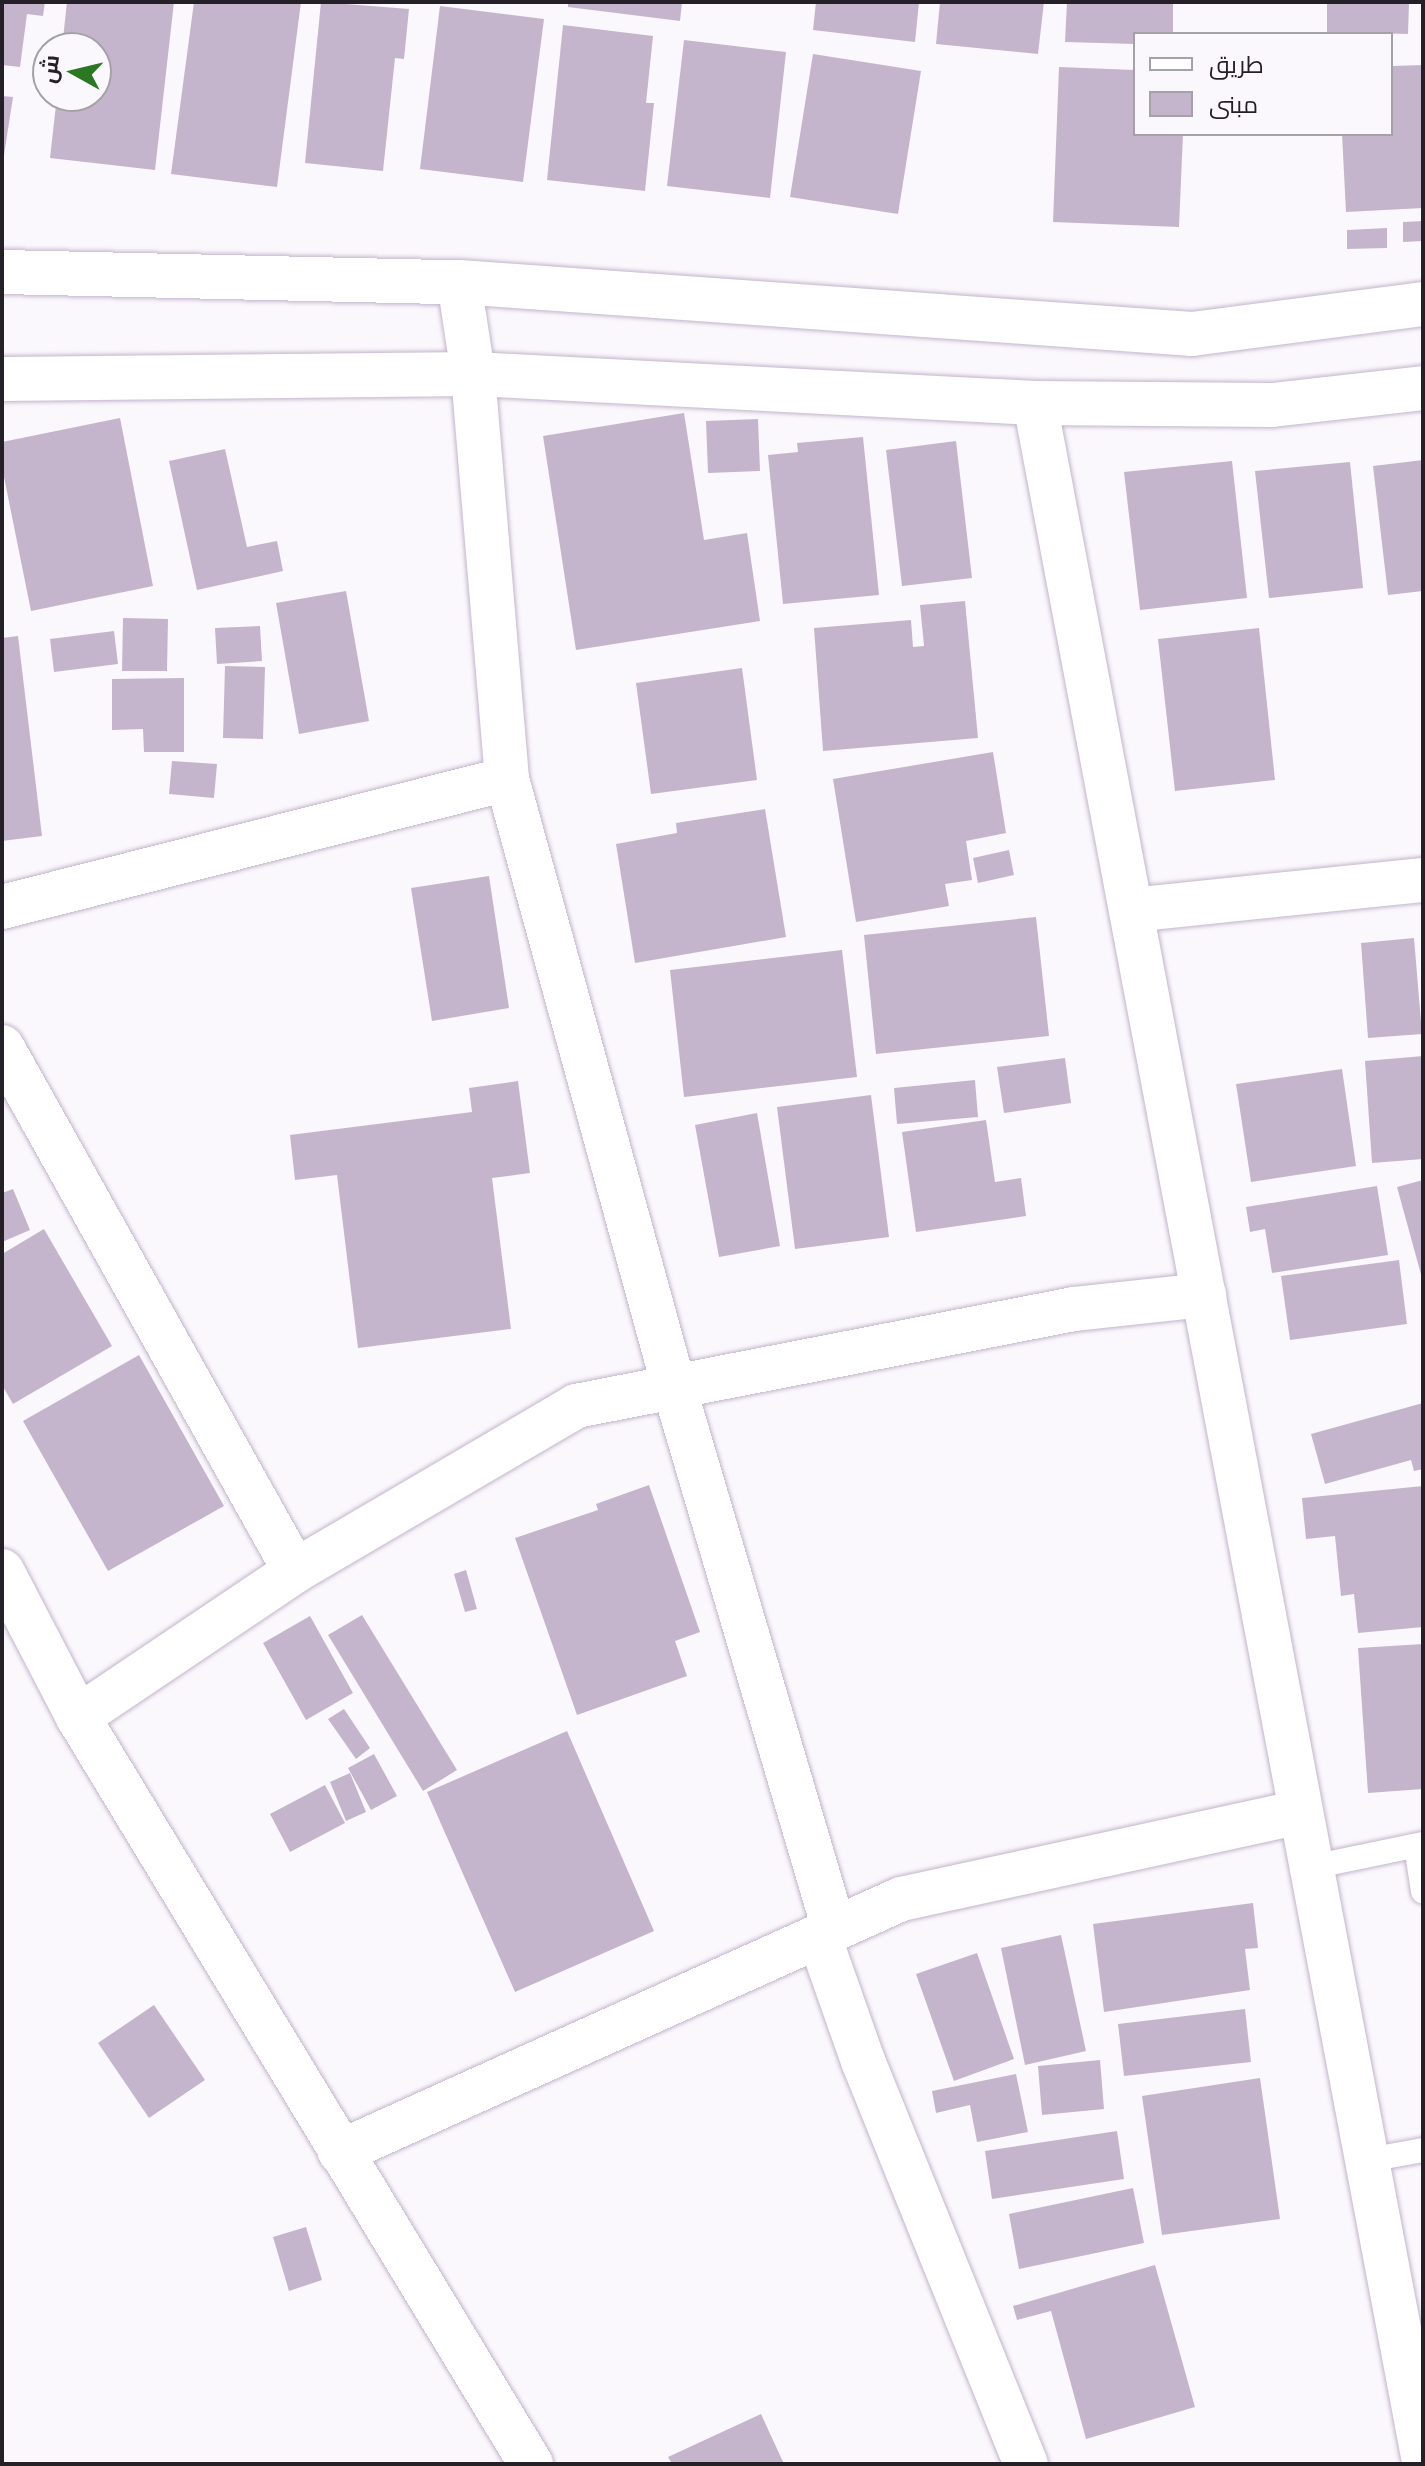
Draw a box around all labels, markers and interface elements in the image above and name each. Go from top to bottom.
north arrow [32,32,112,112]
legend [1133,32,1393,136]
text: طريق [1209,50,1264,79]
text: ش [34,53,65,85]
text: مبنى [1209,90,1258,119]

